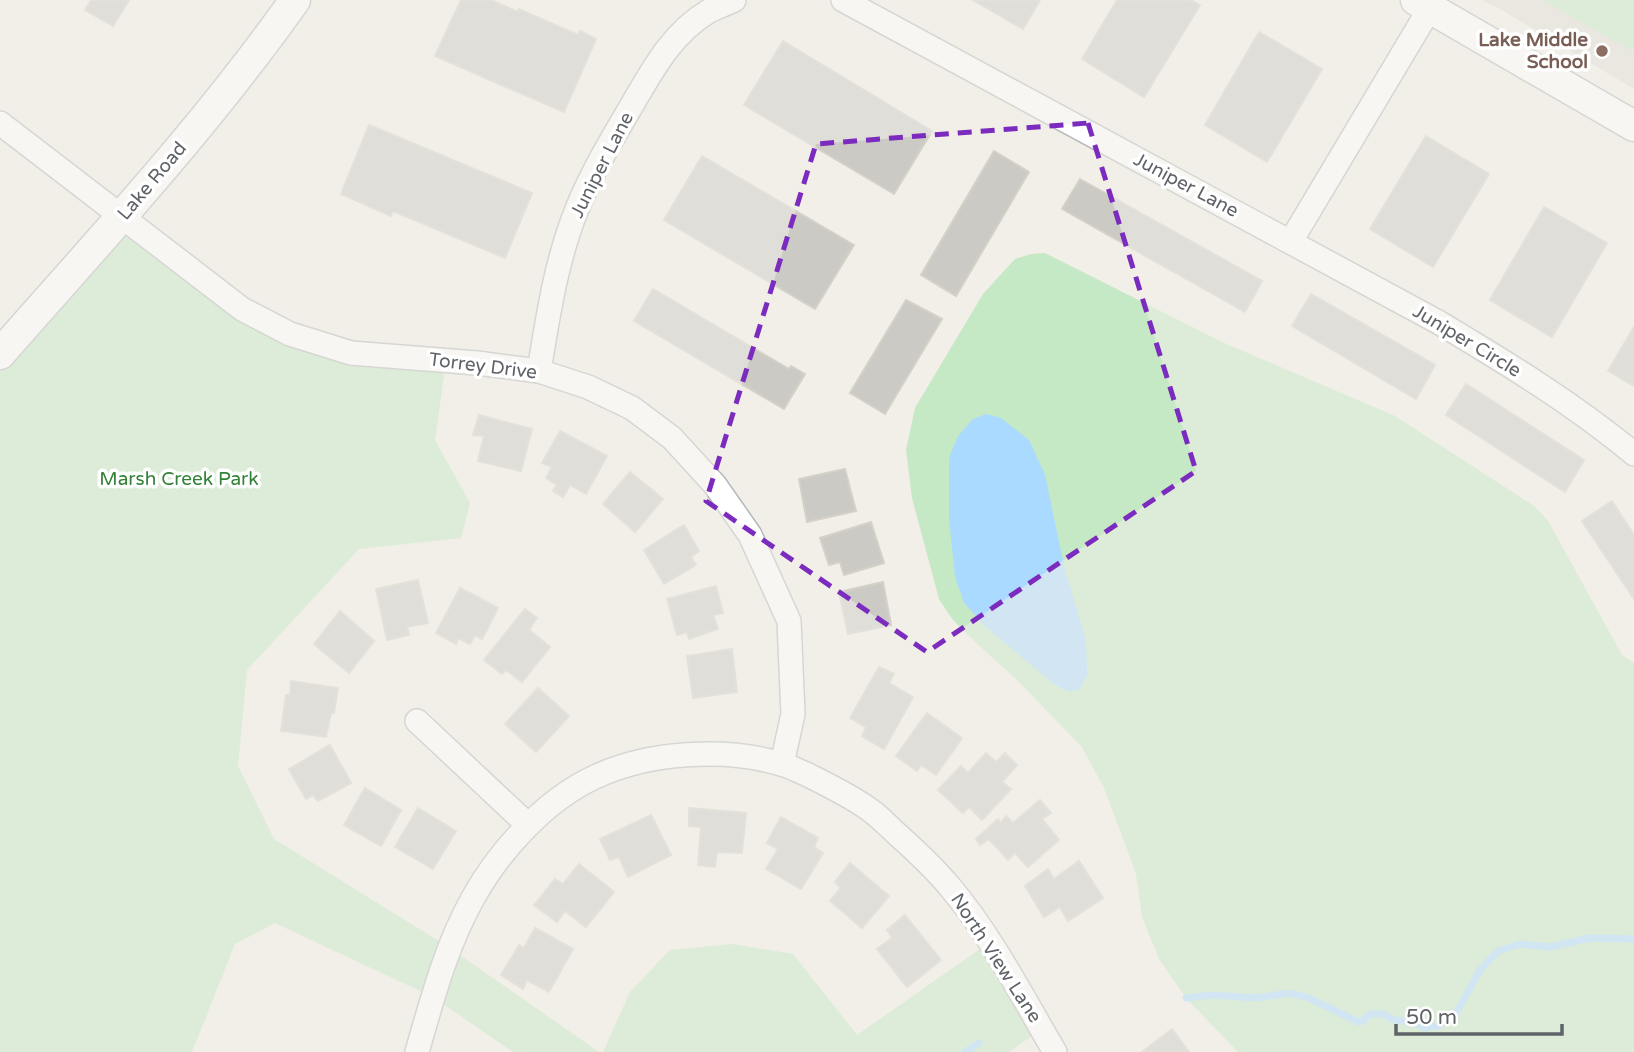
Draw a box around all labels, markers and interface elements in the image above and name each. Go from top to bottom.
place label: Lake Middle School [1478,29,1588,73]
marker: Lake Middle School [1594,43,1610,59]
street label: Juniper Lane [566,108,638,222]
street label: Lake Road [113,137,191,225]
street label: Juniper Lane [1130,148,1242,222]
street label: Juniper Circle [1409,300,1525,382]
street label: Torrey Drive [428,348,538,384]
park label: Marsh Creek Park [99,468,259,490]
street label: North View Lane [946,889,1046,1027]
scale bar [1396,992,1562,1036]
text: 50 m [1406,1005,1457,1030]

